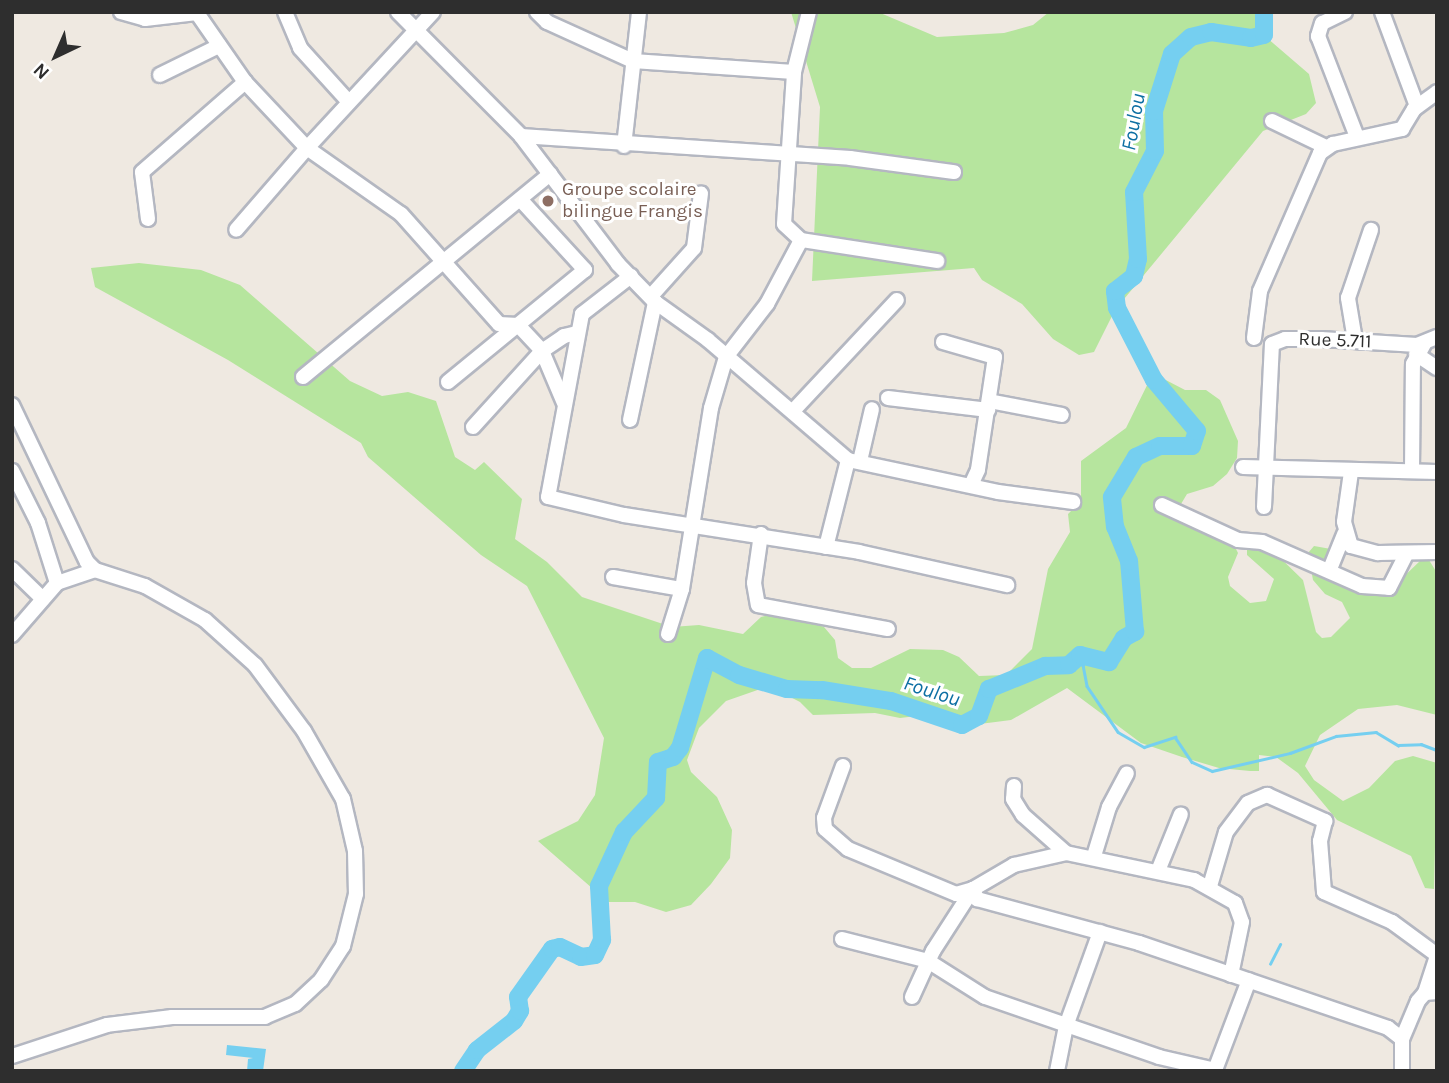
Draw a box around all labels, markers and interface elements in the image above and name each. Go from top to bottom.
north arrow [21,21,91,91]
text: N [29,58,54,84]
water label: Foulou [1116,91,1150,153]
place label: Groupe scolaire bilingue Frangis [562,179,703,223]
marker: Groupe scolaire bilingue Frangis [540,193,556,209]
street label: Rue 5.711 [1298,328,1372,354]
water label: Foulou [900,670,964,712]

